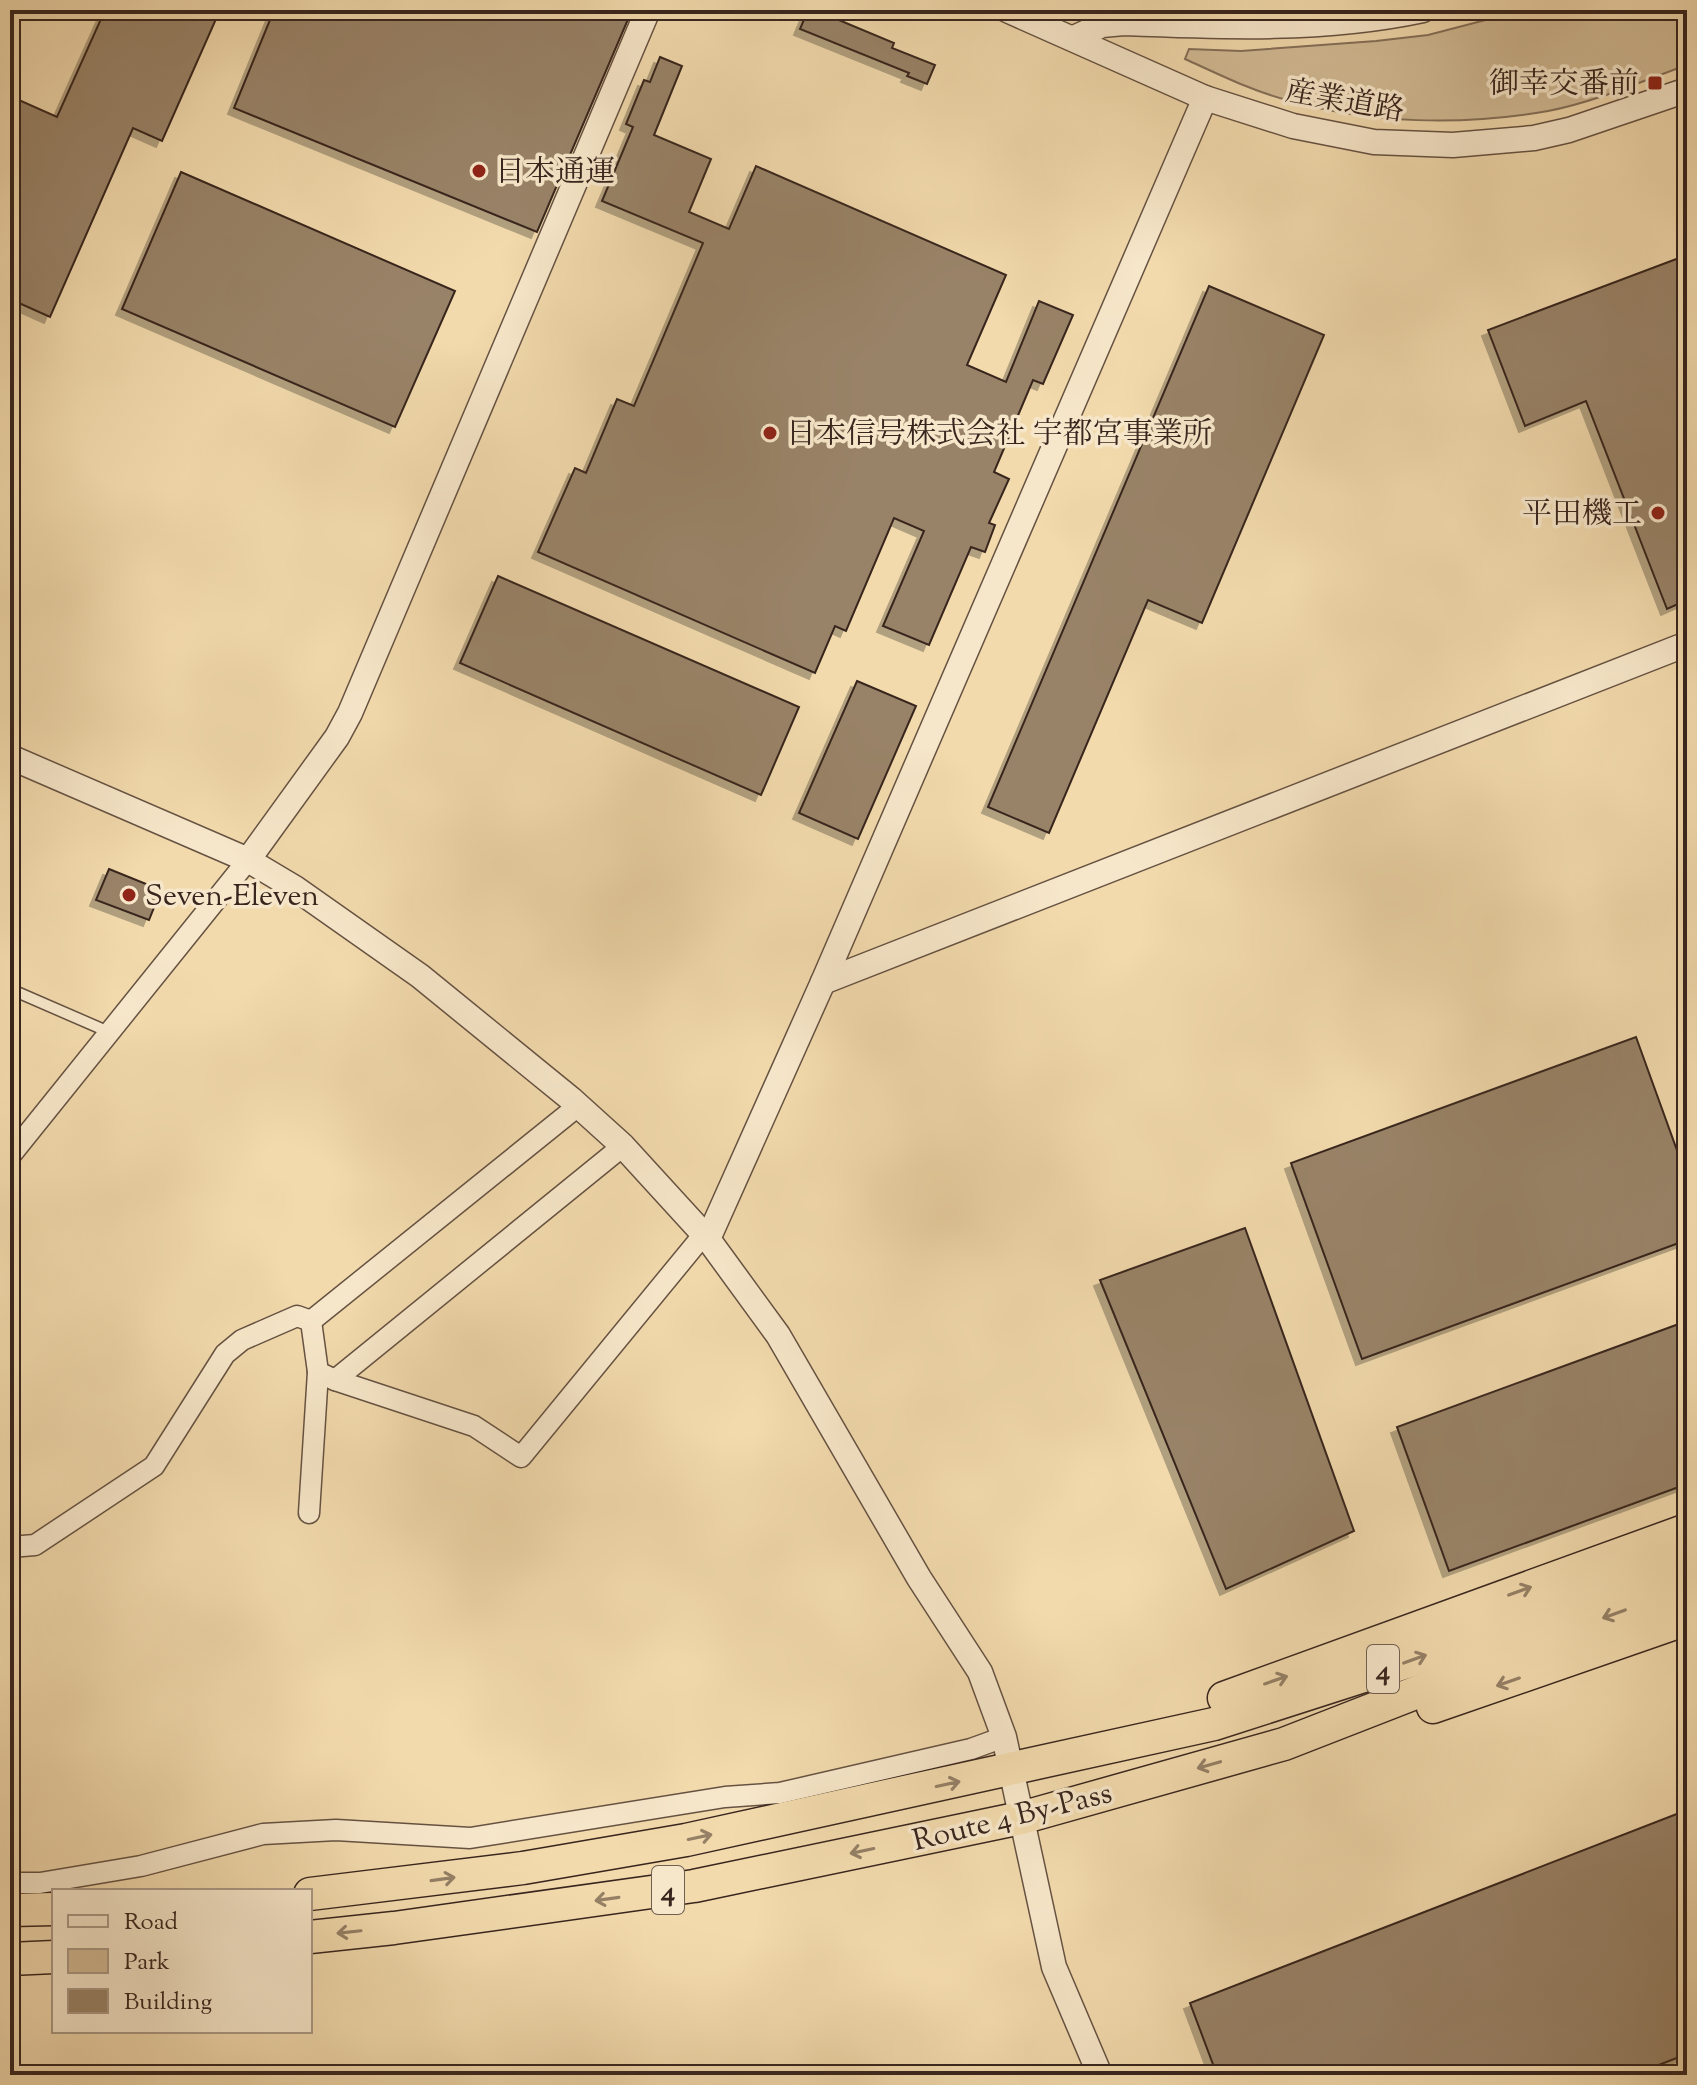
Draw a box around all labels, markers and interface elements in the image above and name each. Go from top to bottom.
place label: 御幸交番前 [1489,64,1639,107]
street label: 産業道路 [1282,71,1407,134]
marker: 御幸交番前 [1646,74,1664,92]
place label: 日本通運 [495,152,615,195]
marker: 日本通運 [470,162,488,180]
place label: 日本信号株式会社 宇都宮事業所 [786,414,1212,457]
marker: 日本信号株式会社 宇都宮事業所 [761,424,779,442]
place label: 平田機工 [1522,494,1642,537]
marker: 平田機工 [1649,504,1667,522]
place label: Seven-Eleven [145,876,319,919]
marker: Seven-Eleven [120,886,138,904]
one-way arrow [1508,1583,1533,1598]
one-way arrow [1602,1608,1627,1622]
road number: 4 [1367,1645,1399,1693]
one-way arrow [1403,1650,1428,1665]
one-way arrow [1263,1672,1288,1687]
one-way arrow [1495,1675,1520,1690]
one-way arrow [1197,1758,1223,1773]
street label: Route 4 By-Pass [908,1773,1117,1864]
one-way arrow [935,1776,960,1791]
one-way arrow [686,1829,712,1844]
one-way arrow [850,1844,876,1859]
road number: 4 [652,1866,684,1914]
one-way arrow [430,1871,455,1886]
legend [52,1889,312,2033]
one-way arrow [595,1892,620,1907]
text: Road [124,1906,178,1940]
one-way arrow [336,1925,363,1940]
text: Park [124,1946,170,1980]
text: Building [124,1986,213,2020]

